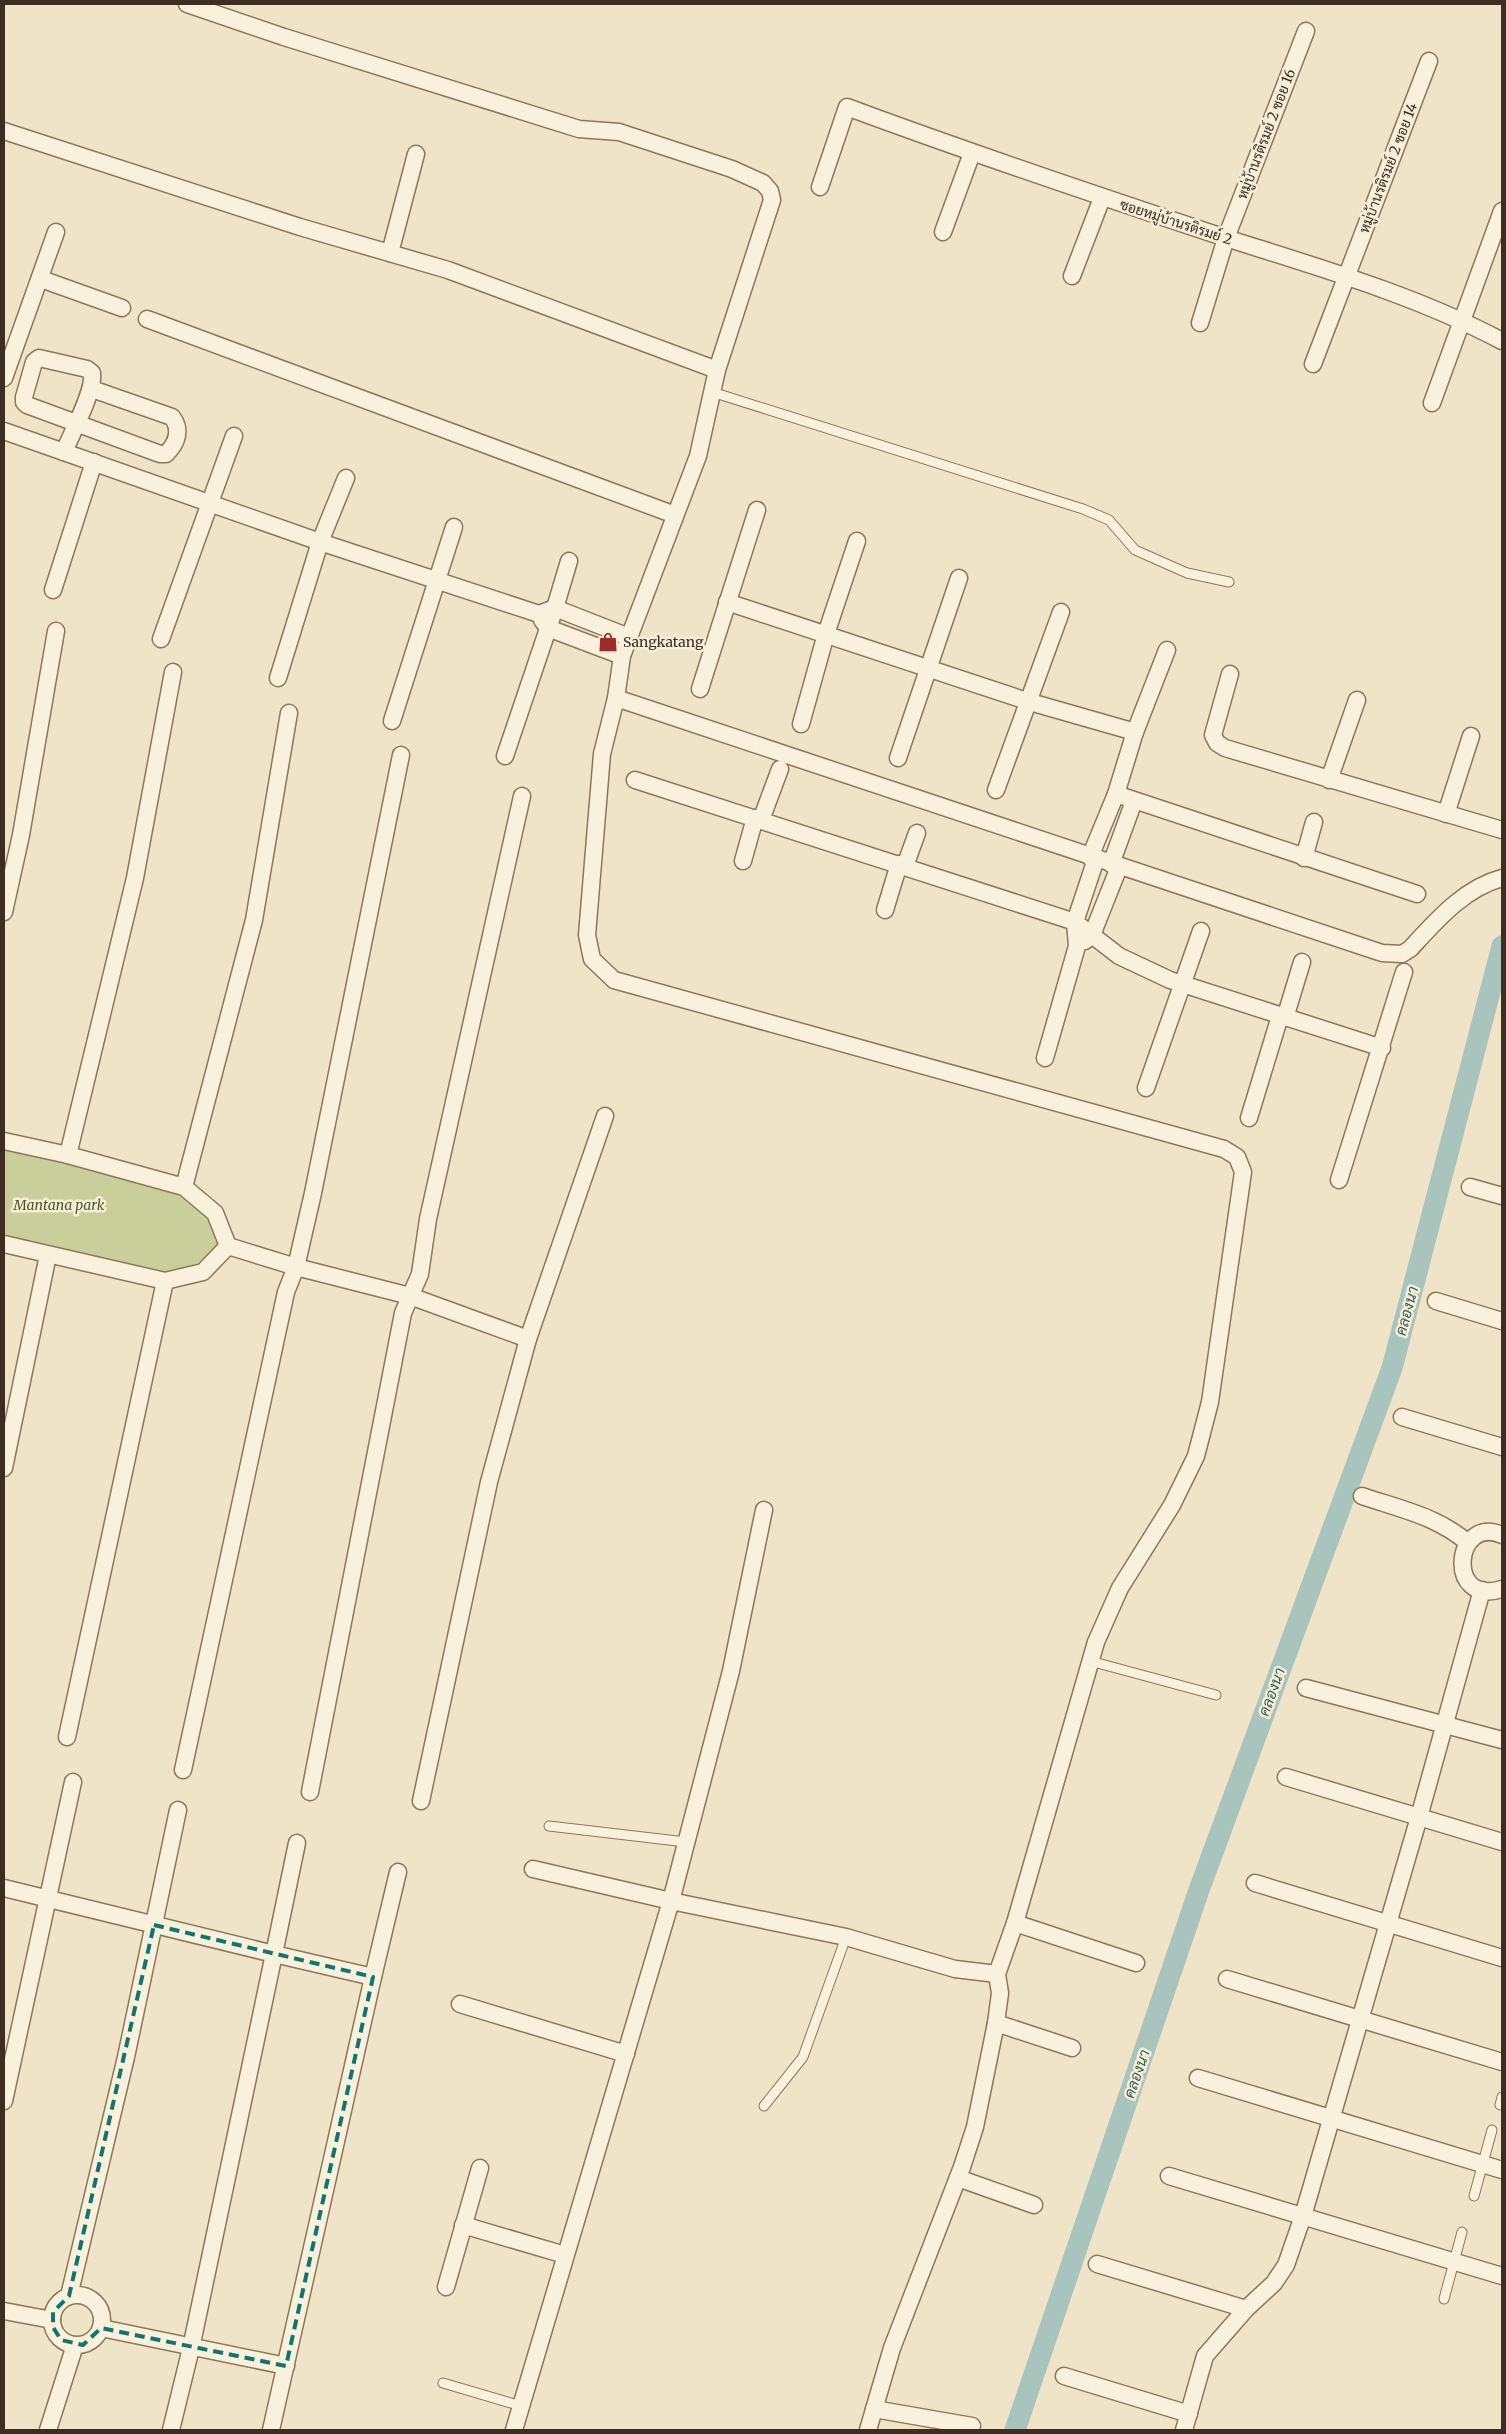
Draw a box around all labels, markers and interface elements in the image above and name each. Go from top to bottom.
street label: หมู่บ้านรติรมย์ 2 ซอย 16 [1233,66,1300,202]
street label: หมู่บ้านรติรมย์ 2 ซอย 14 [1355,100,1422,236]
street label: ซอยหมู่บ้านรติรมย์ 2 [1117,195,1235,250]
shop icon: Sangkatang [597,631,619,653]
place label: Sangkatang [623,633,704,651]
park label: Mantana park [13,1196,105,1214]
water label: คลองนา [1391,1284,1422,1338]
water label: คลองนา [1254,1665,1289,1719]
water label: คลองนา [1119,2047,1154,2101]

